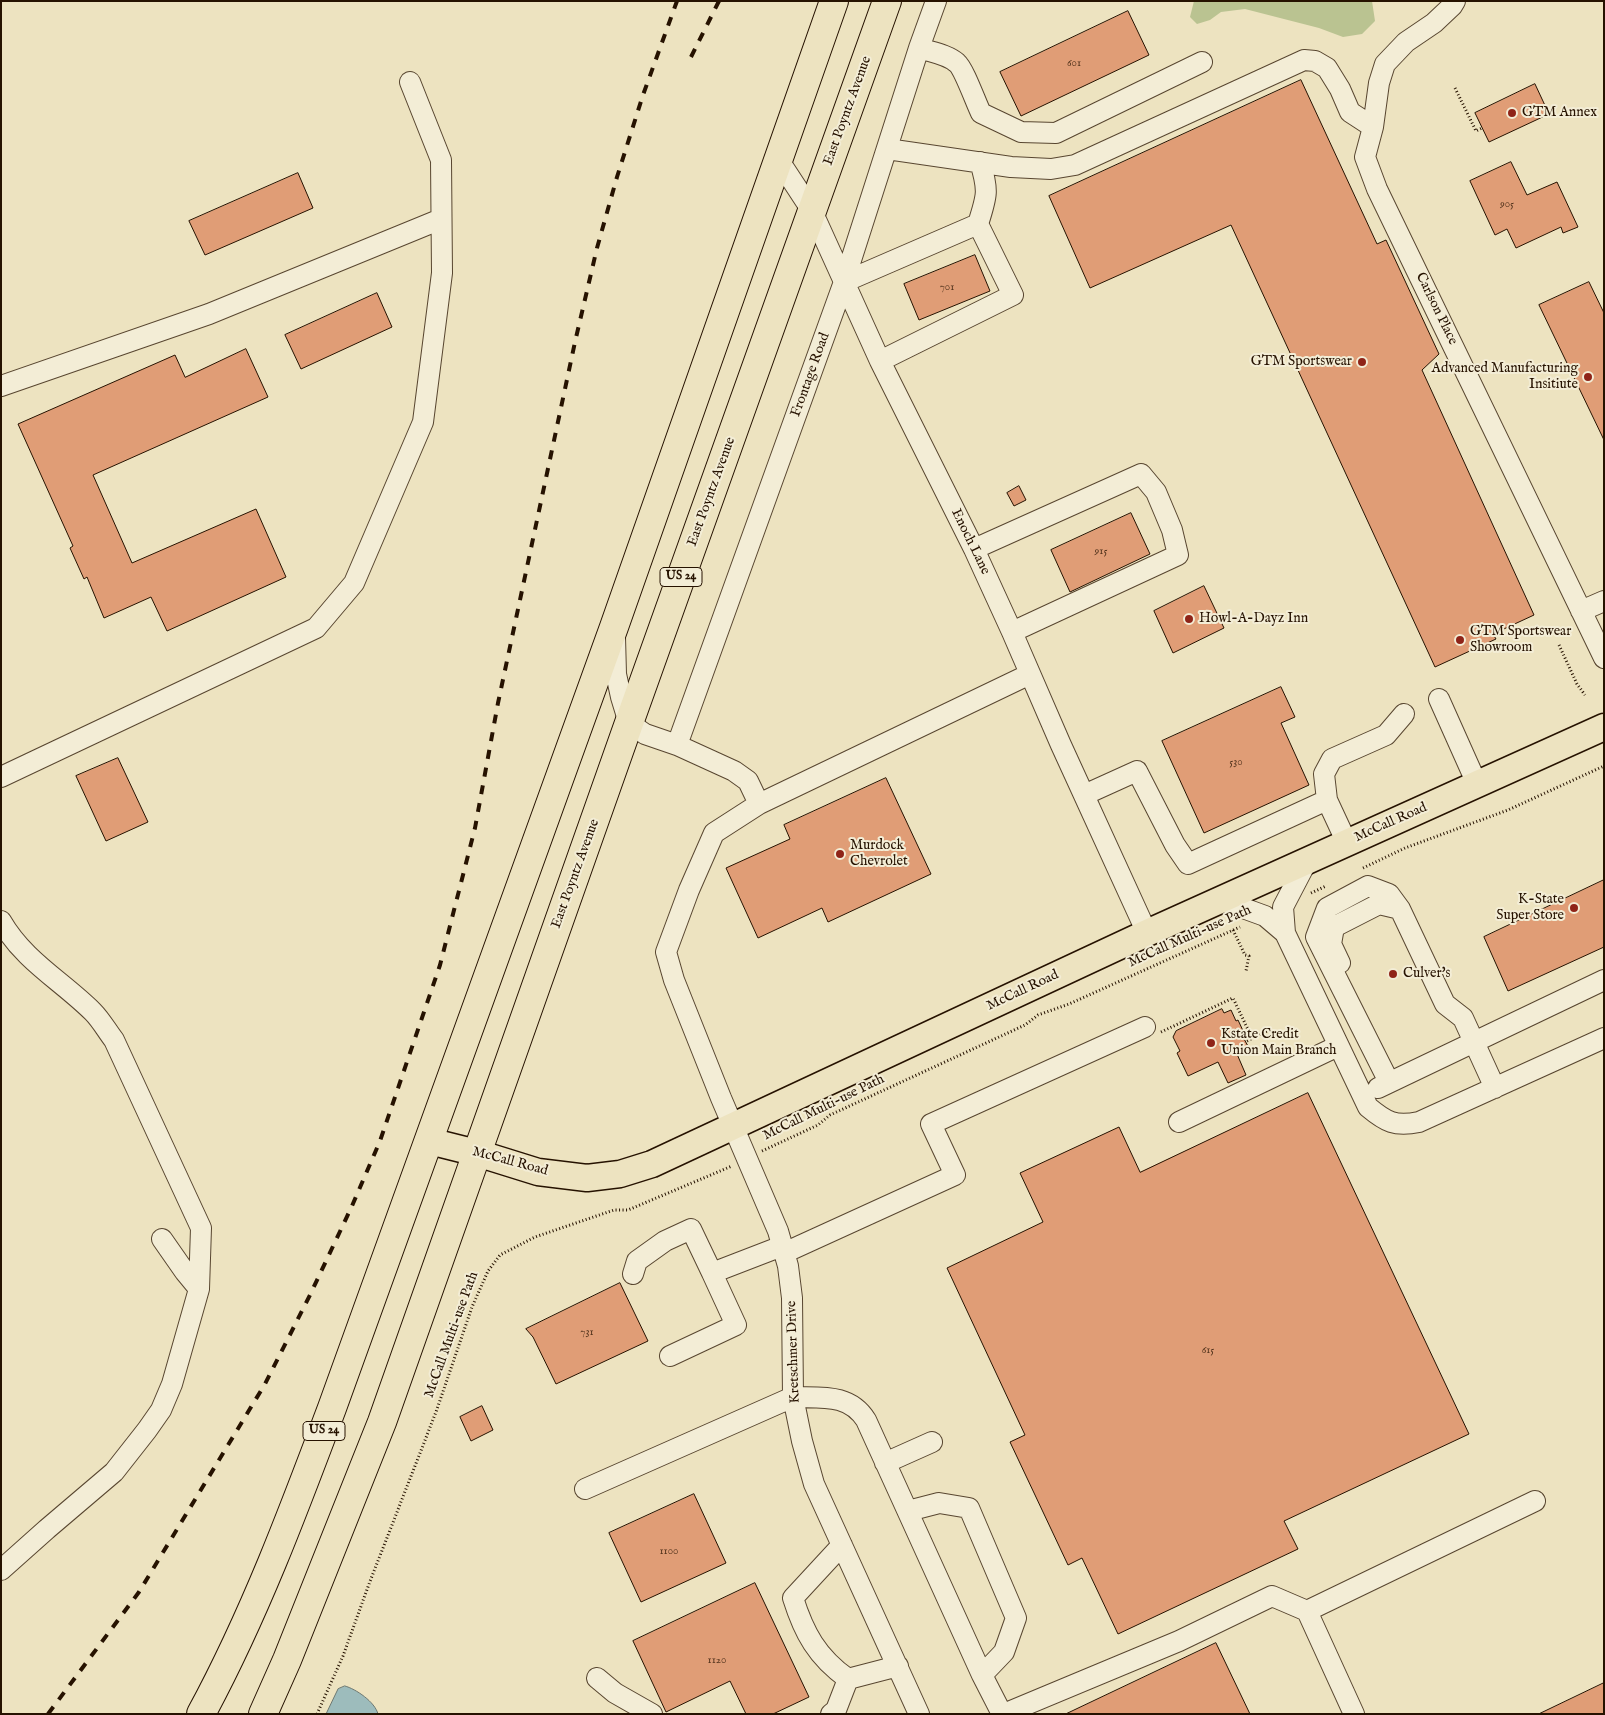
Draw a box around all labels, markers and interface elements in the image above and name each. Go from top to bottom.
street label: East Poyntz Avenue [820,54,876,168]
house number: 601 [1067,57,1081,71]
place label: GTM Annex [1522,105,1597,121]
marker: GTM Annex [1506,107,1518,119]
house number: 905 [1500,198,1514,212]
street label: Carlson Place [1411,270,1461,348]
house number: 701 [940,281,954,295]
street label: Frontage Road [788,331,834,419]
place label: GTM Sportswear [1251,354,1352,370]
marker: GTM Sportswear [1356,356,1368,368]
place label: Advanced Manufacturing Insitiute [1432,361,1578,394]
marker: Advanced Manufacturing Insitiute [1582,371,1594,383]
street label: East Poyntz Avenue [684,435,740,549]
street label: Enoch Lane [947,506,993,578]
house number: 915 [1095,545,1107,559]
road number: US 24 [660,568,702,586]
place label: Howl-A-Dayz Inn [1199,611,1308,627]
marker: Howl-A-Dayz Inn [1183,613,1195,625]
place label: GTM Sportswear Showroom [1470,624,1571,656]
marker: GTM Sportswear Showroom [1454,634,1466,646]
house number: 530 [1229,756,1243,770]
street label: McCall Road [1352,800,1430,846]
street label: East Poyntz Avenue [548,817,604,931]
place label: Murdock Chevrolet [850,838,908,870]
marker: Murdock Chevrolet [834,848,846,860]
place label: K-State Super Store [1496,892,1564,924]
street label: McCall Multi-use Path [1126,902,1254,972]
marker: K-State Super Store [1568,902,1580,914]
place label: Culver's [1403,966,1450,982]
street label: McCall Road [984,967,1062,1015]
marker: Culver's [1387,968,1399,980]
place label: Kstate Credit Union Main Branch [1221,1027,1336,1060]
marker: Kstate Credit Union Main Branch [1205,1037,1217,1049]
street label: McCall Multi-use Path [761,1071,887,1145]
street label: McCall Road [470,1144,550,1180]
street label: McCall Multi-use Path [421,1270,483,1400]
street label: Kretschmer Drive [784,1300,804,1404]
house number: 731 [580,1326,594,1340]
house number: 615 [1202,1344,1214,1358]
road number: US 24 [303,1422,345,1440]
house number: 1100 [660,1545,678,1559]
house number: 1120 [708,1654,726,1668]

